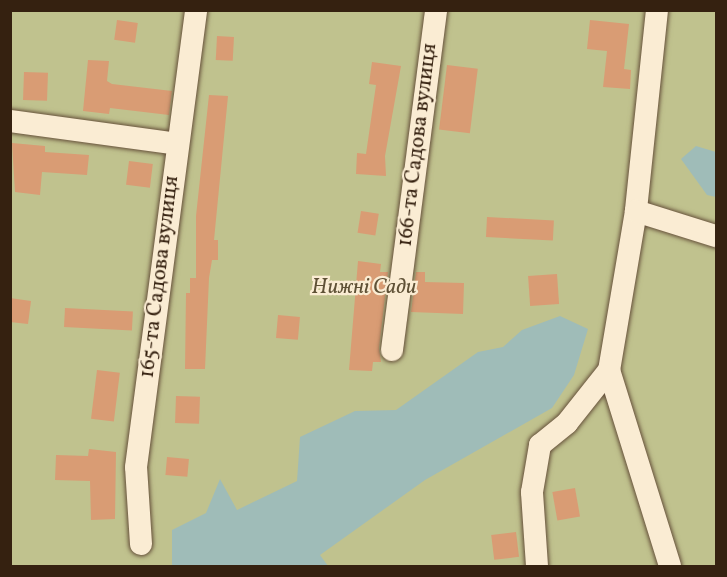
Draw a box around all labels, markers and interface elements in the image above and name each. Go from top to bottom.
street label: 166-та Садова вулиця [393,42,443,248]
street label: 165-та Садова вулиця [135,174,185,380]
park label: Нижні Сади [312,275,416,301]

